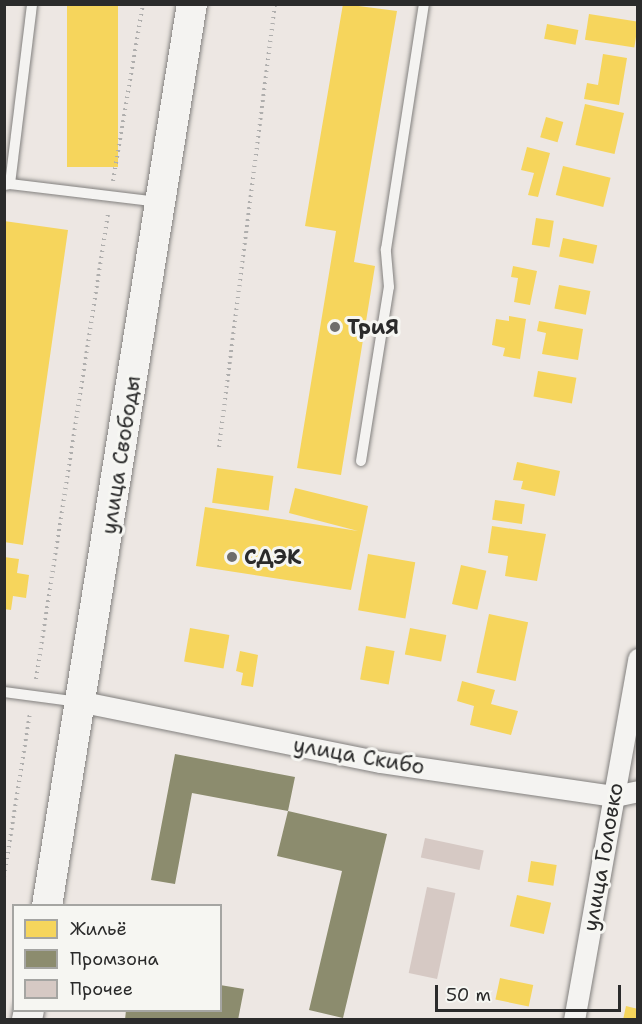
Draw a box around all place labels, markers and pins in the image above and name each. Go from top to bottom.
place label: ТриЯ [347,314,399,340]
marker: ТриЯ [328,320,342,334]
place label: СДЭК [244,544,301,570]
marker: СДЭК [225,550,239,564]

